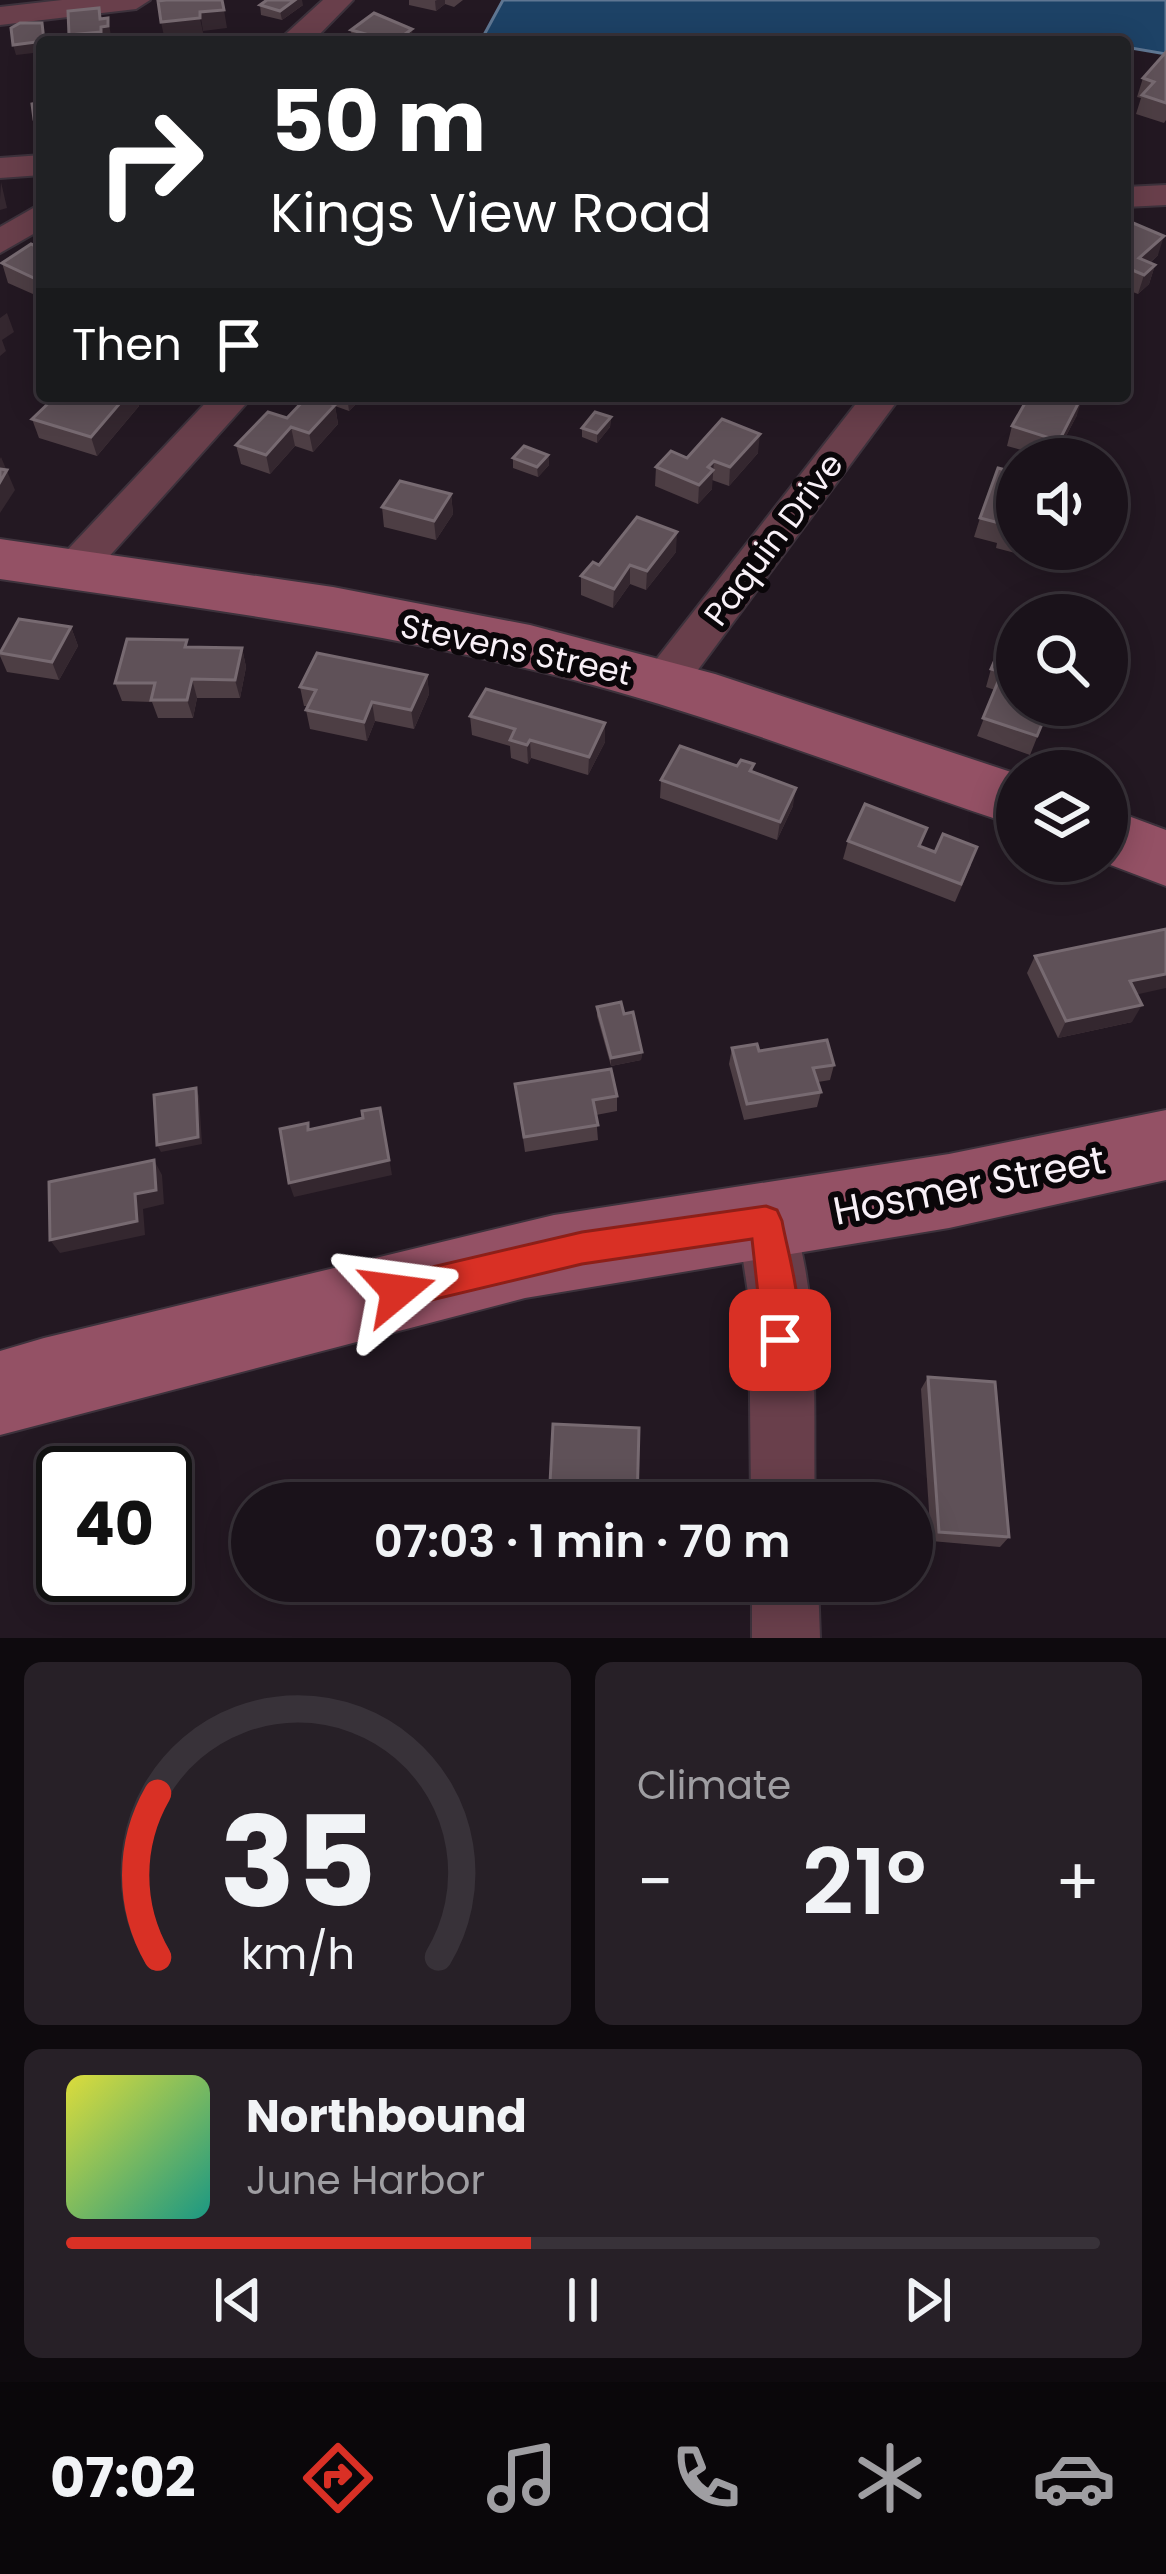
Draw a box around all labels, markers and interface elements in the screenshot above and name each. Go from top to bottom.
text: 50 m [270,63,486,180]
icon: right [72,84,228,240]
text: Kings View Road [270,175,712,251]
icon: arrive [206,312,272,378]
text: Then [72,313,182,376]
map controls [996,438,1128,882]
button: sound [996,438,1128,570]
street label: Paquin Drive [693,443,854,636]
button: search [996,594,1128,726]
street label: Stevens Street [396,602,636,697]
button: layers [996,750,1128,882]
street label: Hosmer Street [828,1132,1110,1239]
position arrow [335,1228,461,1354]
pin [729,1289,831,1391]
icon: arrive [747,1307,813,1373]
speed limit sign: 40 [36,1446,192,1602]
text: 07:03 · 1 min · 70 m [374,1510,790,1573]
text: Climate [637,1758,791,1813]
text: 35 [219,1775,376,1950]
text: 21° [802,1819,926,1946]
text: − [637,1836,673,1928]
text: + [1055,1836,1100,1928]
text: km/h [240,1923,355,1983]
text: Northbound [246,2085,527,2148]
text: June Harbor [246,2153,485,2208]
icon: previous [205,2267,271,2333]
icon: pause [550,2267,616,2333]
icon: next [895,2267,961,2333]
icon: directions [296,2436,380,2520]
icon: music [480,2436,564,2520]
icon: phone [664,2436,748,2520]
icon: climate [848,2436,932,2520]
icon: car [1032,2436,1116,2520]
text: 07:02 [50,2440,196,2516]

